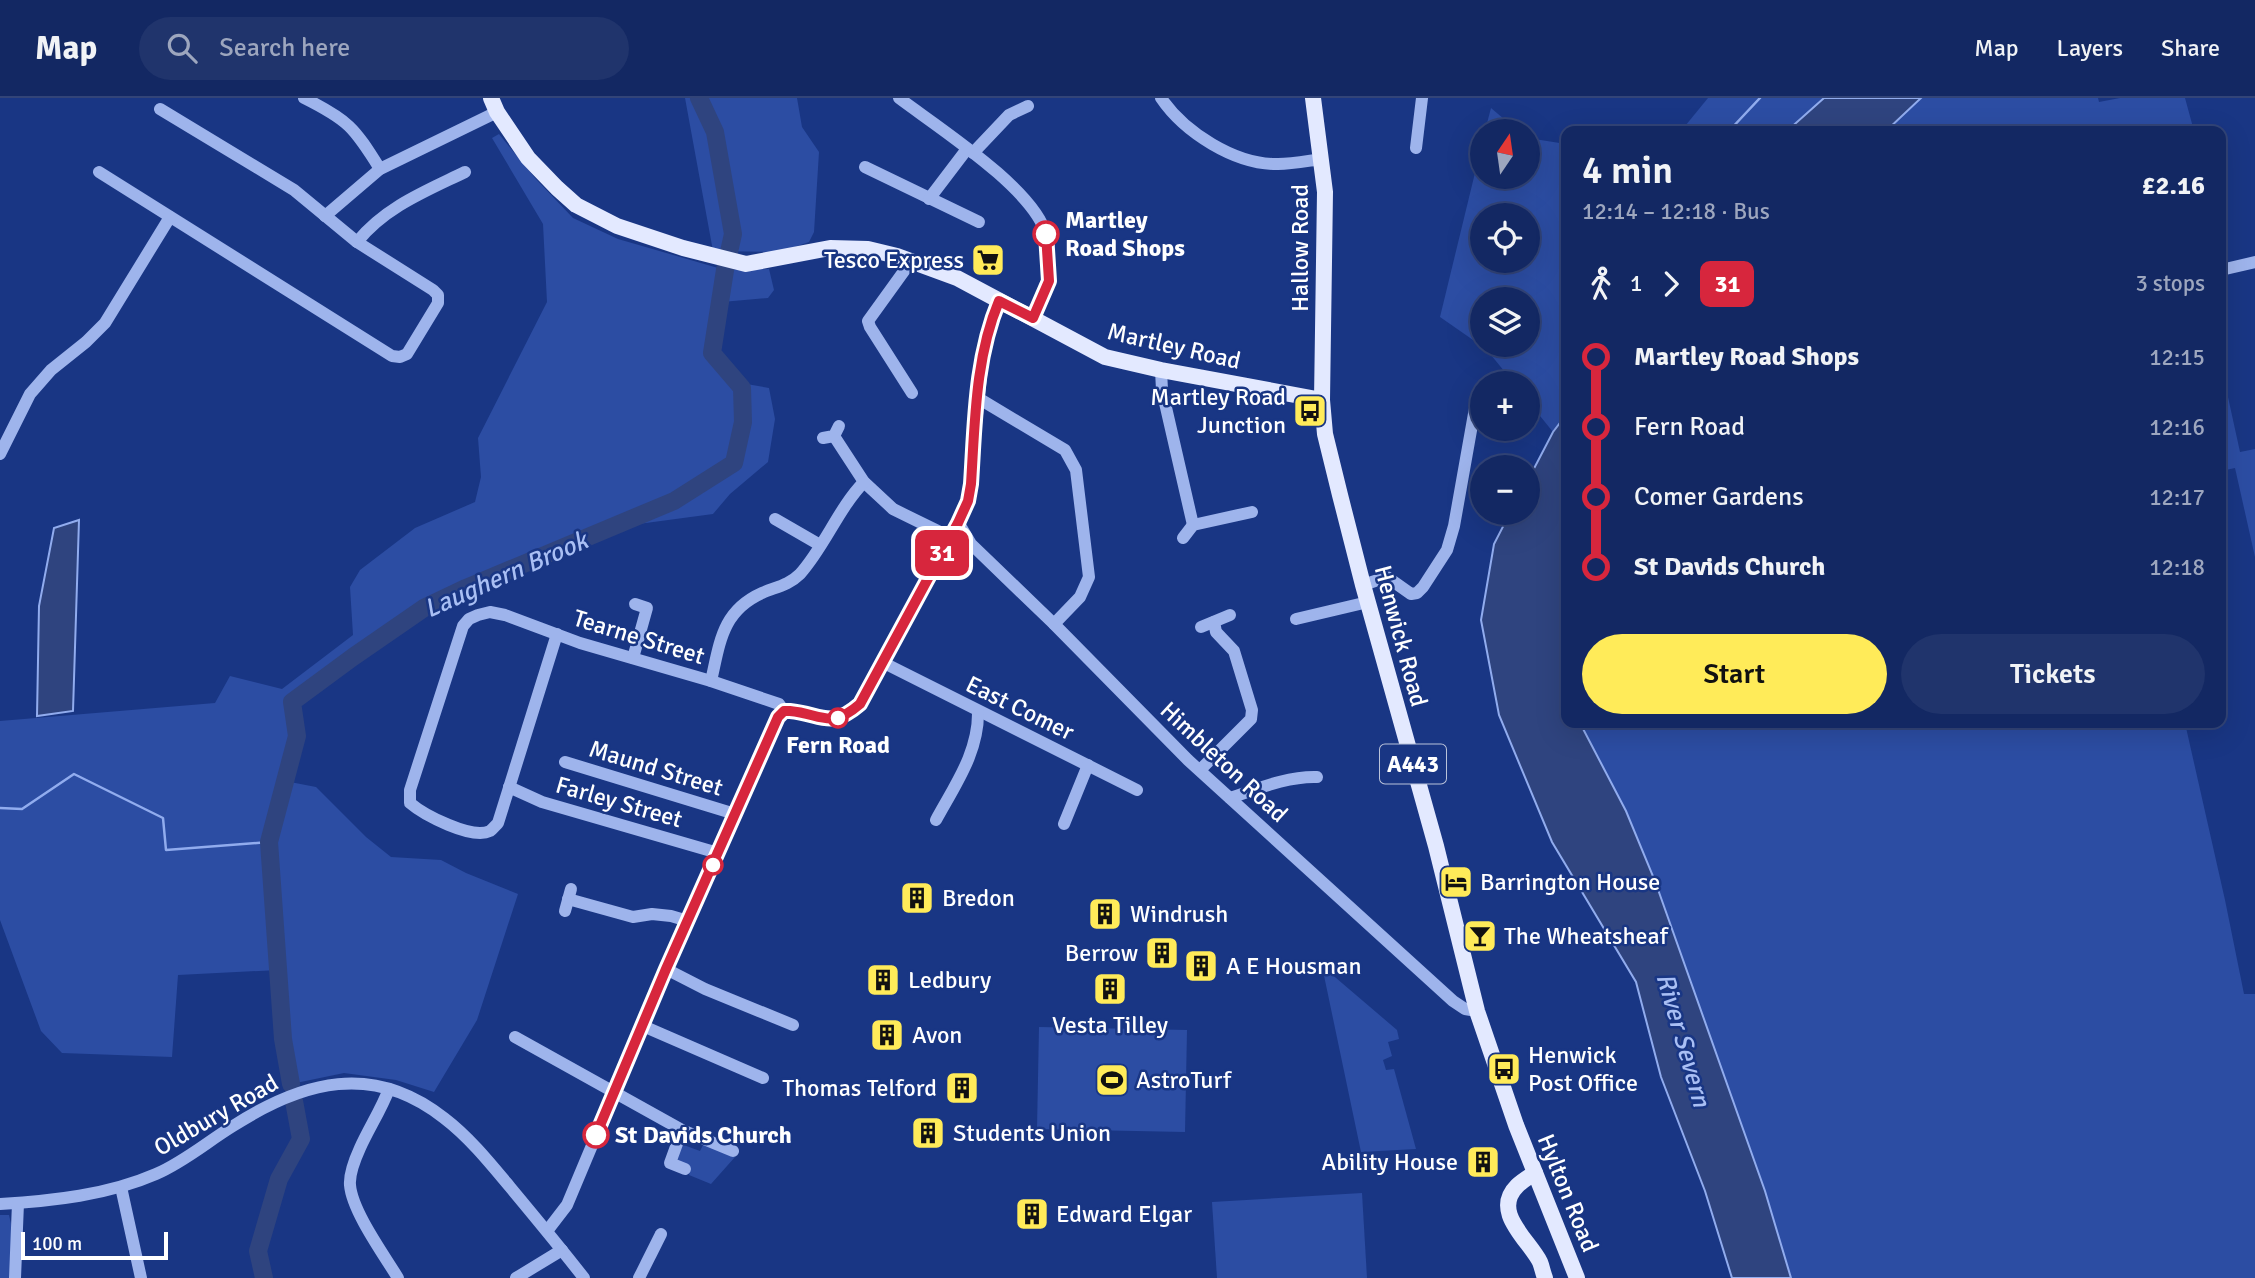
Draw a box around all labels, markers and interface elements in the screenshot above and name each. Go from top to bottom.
search box [139,17,629,80]
text: Map [35,28,97,69]
icon: search [163,29,201,67]
text: Search here [219,32,350,64]
text: Map [1974,33,2019,63]
text: Layers [2057,33,2123,63]
text: Share [2161,33,2220,63]
north arrow [1470,119,1540,189]
map controls [1470,119,1540,525]
text: 4 min [1582,147,1673,194]
text: £2.16 [2141,170,2205,202]
street label: Hallow Road [1285,184,1315,312]
text: 12:14 – 12:18 · Bus [1582,197,1770,226]
button: locate [1470,203,1540,273]
place label: Martley Road Shops [1065,205,1185,263]
marker: Martley Road Shops [1033,221,1059,247]
supermarket icon: Tesco Express [969,241,1007,279]
place label: Tesco Express [824,245,964,275]
icon: walk [1582,265,1620,303]
icon: forward [1652,265,1690,303]
text: 1 [1630,269,1642,298]
text: 31 [1714,269,1740,299]
text: 3 stops [2135,269,2205,298]
button: layers [1470,287,1540,357]
street label: Martley Road [1105,316,1243,376]
text: Martley Road Shops [1634,341,1859,373]
text: 12:15 [2149,343,2205,372]
button: + [1470,371,1540,441]
place label: Martley Road Junction [1150,382,1286,440]
bus stop icon: Martley Road Junction [1291,392,1329,430]
text: Fern Road [1634,411,1745,443]
text: 12:16 [2149,413,2205,442]
button: − [1470,455,1540,525]
text: Comer Gardens [1634,481,1804,513]
text: 12:17 [2149,483,2205,512]
water label: Laughern Brook [419,524,594,625]
line badge: 31 [911,530,974,576]
text: 31 [929,538,955,568]
text: St Davids Church [1634,551,1825,583]
text: 12:18 [2149,553,2205,582]
street label: Henwick Road [1368,562,1434,710]
street label: Tearne Street [570,603,708,671]
button: Start [1582,634,1887,714]
button: Tickets [1901,634,2205,714]
street label: East Comer [961,669,1079,747]
street label: Himbleton Road [1154,695,1294,829]
marker: Fern Road [828,708,848,728]
place label: Fern Road [786,730,890,760]
street label: Maund Street [585,733,727,803]
road number: A443 [1380,744,1446,784]
street label: Farley Street [552,770,686,834]
unlabelled marker [703,855,723,875]
hotel icon: Barrington House [1437,863,1475,901]
place label: Barrington House [1480,867,1660,897]
building icon: Bredon [898,879,936,917]
place label: Bredon [942,883,1015,913]
building icon: Windrush [1086,895,1124,933]
place label: Windrush [1130,899,1228,929]
bar icon: The Wheatsheaf [1461,917,1499,955]
place label: The Wheatsheaf [1504,921,1669,951]
building icon: Berrow [1143,934,1181,972]
place label: Berrow [1065,938,1138,968]
building icon: A E Housman [1182,947,1220,985]
place label: A E Housman [1226,951,1362,981]
building icon: Ledbury [864,961,902,999]
place label: Ledbury [908,965,991,995]
water label: River Severn [1649,969,1718,1111]
building icon: Vesta Tilley [1091,970,1129,1008]
place label: Vesta Tilley [1052,1010,1168,1040]
building icon: Avon [868,1016,906,1054]
place label: Avon [912,1020,962,1050]
place label: Henwick Post Office [1528,1040,1638,1098]
bus stop icon: Henwick Post Office [1485,1050,1523,1088]
sports icon: AstroTurf [1093,1061,1131,1099]
place label: AstroTurf [1136,1065,1232,1095]
street label: Oldbury Road [149,1067,283,1163]
building icon: Thomas Telford [943,1069,981,1107]
place label: Thomas Telford [782,1073,937,1103]
building icon: Students Union [909,1114,947,1152]
place label: Students Union [953,1118,1111,1148]
place label: St Davids Church [615,1120,792,1150]
marker: St Davids Church [583,1122,609,1148]
street label: Hylton Road [1531,1130,1605,1256]
building icon: Ability House [1464,1143,1502,1181]
place label: Ability House [1322,1147,1458,1177]
building icon: Edward Elgar [1013,1195,1051,1233]
place label: Edward Elgar [1056,1199,1192,1229]
scale bar [21,1229,168,1261]
text: 100 m [32,1232,82,1256]

